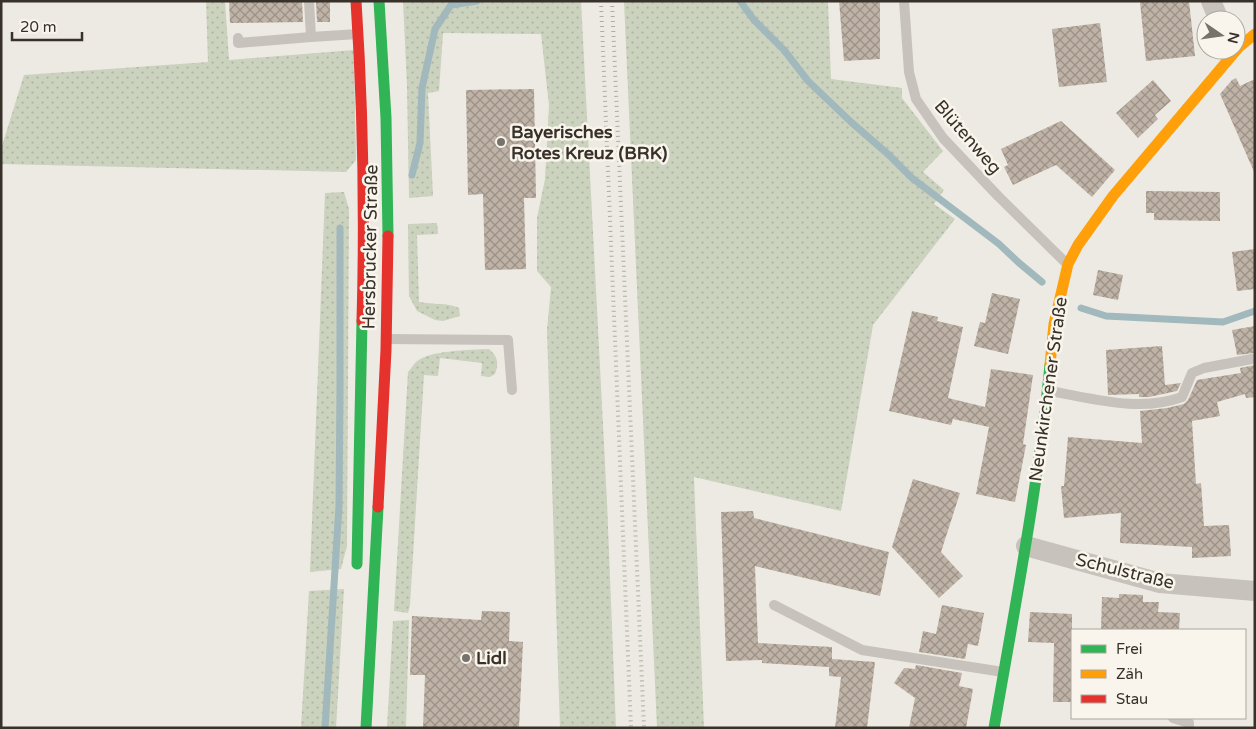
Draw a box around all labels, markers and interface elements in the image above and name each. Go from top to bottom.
scale bar [12,10,82,42]
north arrow [1196,10,1246,60]
text: 20 m [20,18,57,36]
text: N [1224,30,1243,45]
street label: Blütenweg [930,95,1006,179]
place label: Bayerisches Rotes Kreuz (BRK) [511,121,668,164]
marker: Bayerisches Rotes Kreuz (BRK) [495,136,507,148]
street label: Hersbrucker Straße [358,164,382,330]
street label: Neunkirchener Straße [1024,295,1072,483]
street label: Schulstraße [1074,548,1176,594]
legend [1071,629,1246,719]
text: Frei [1116,640,1142,658]
place label: Lidl [476,647,507,669]
marker: Lidl [460,652,472,664]
text: Zäh [1116,665,1143,683]
text: Stau [1116,690,1148,708]

